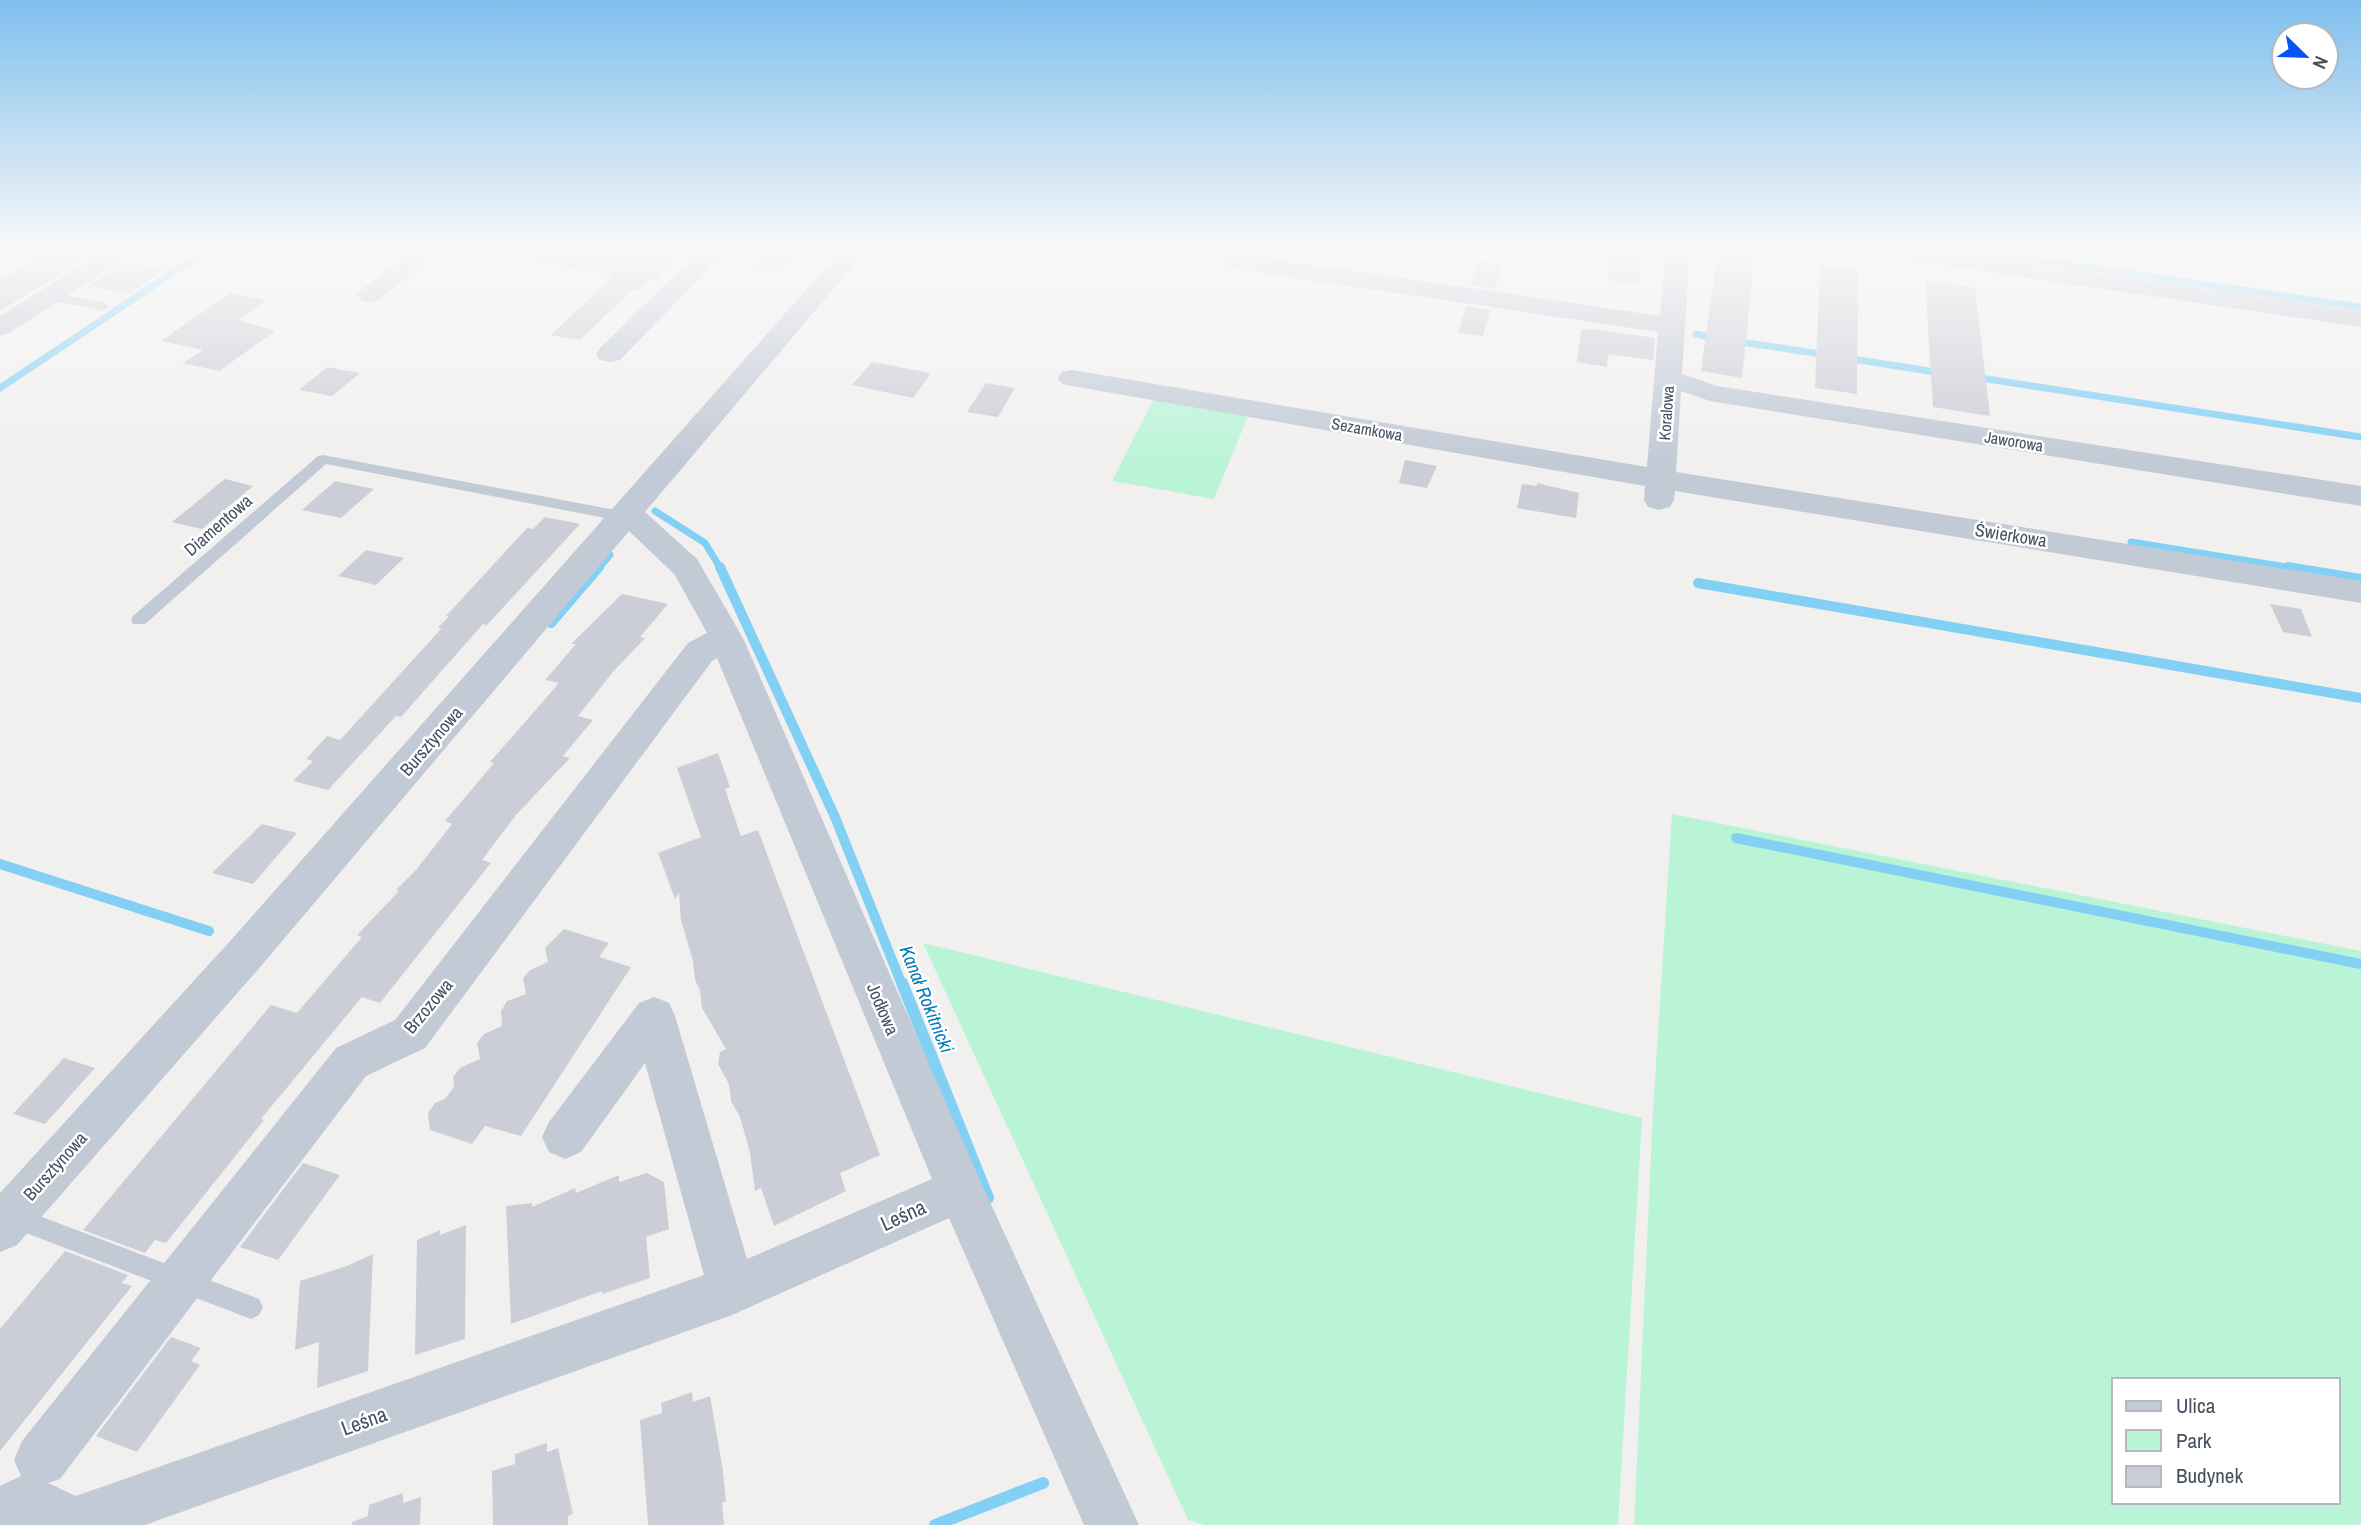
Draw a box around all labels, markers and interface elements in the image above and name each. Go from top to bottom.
north arrow [2270,21,2340,91]
text: N [2306,52,2335,73]
street label: Koralowa [1653,384,1679,441]
street label: Sezamkowa [1330,412,1405,446]
street label: Jaworowa [1983,426,2046,457]
street label: Diamentowa [179,488,257,562]
street label: Świerkowa [1973,517,2049,553]
street label: Bursztynowa [394,701,468,781]
water label: Kanał Rokitnicki [894,942,961,1057]
street label: Brzozowa [398,973,458,1039]
street label: Jodłowa [861,979,905,1039]
street label: Bursztynowa [17,1126,93,1206]
street label: Leśna [876,1192,931,1238]
legend [2112,1378,2340,1504]
text: Ulica [2176,1391,2216,1420]
street label: Leśna [337,1399,391,1443]
text: Park [2176,1426,2212,1455]
text: Budynek [2176,1461,2243,1490]

